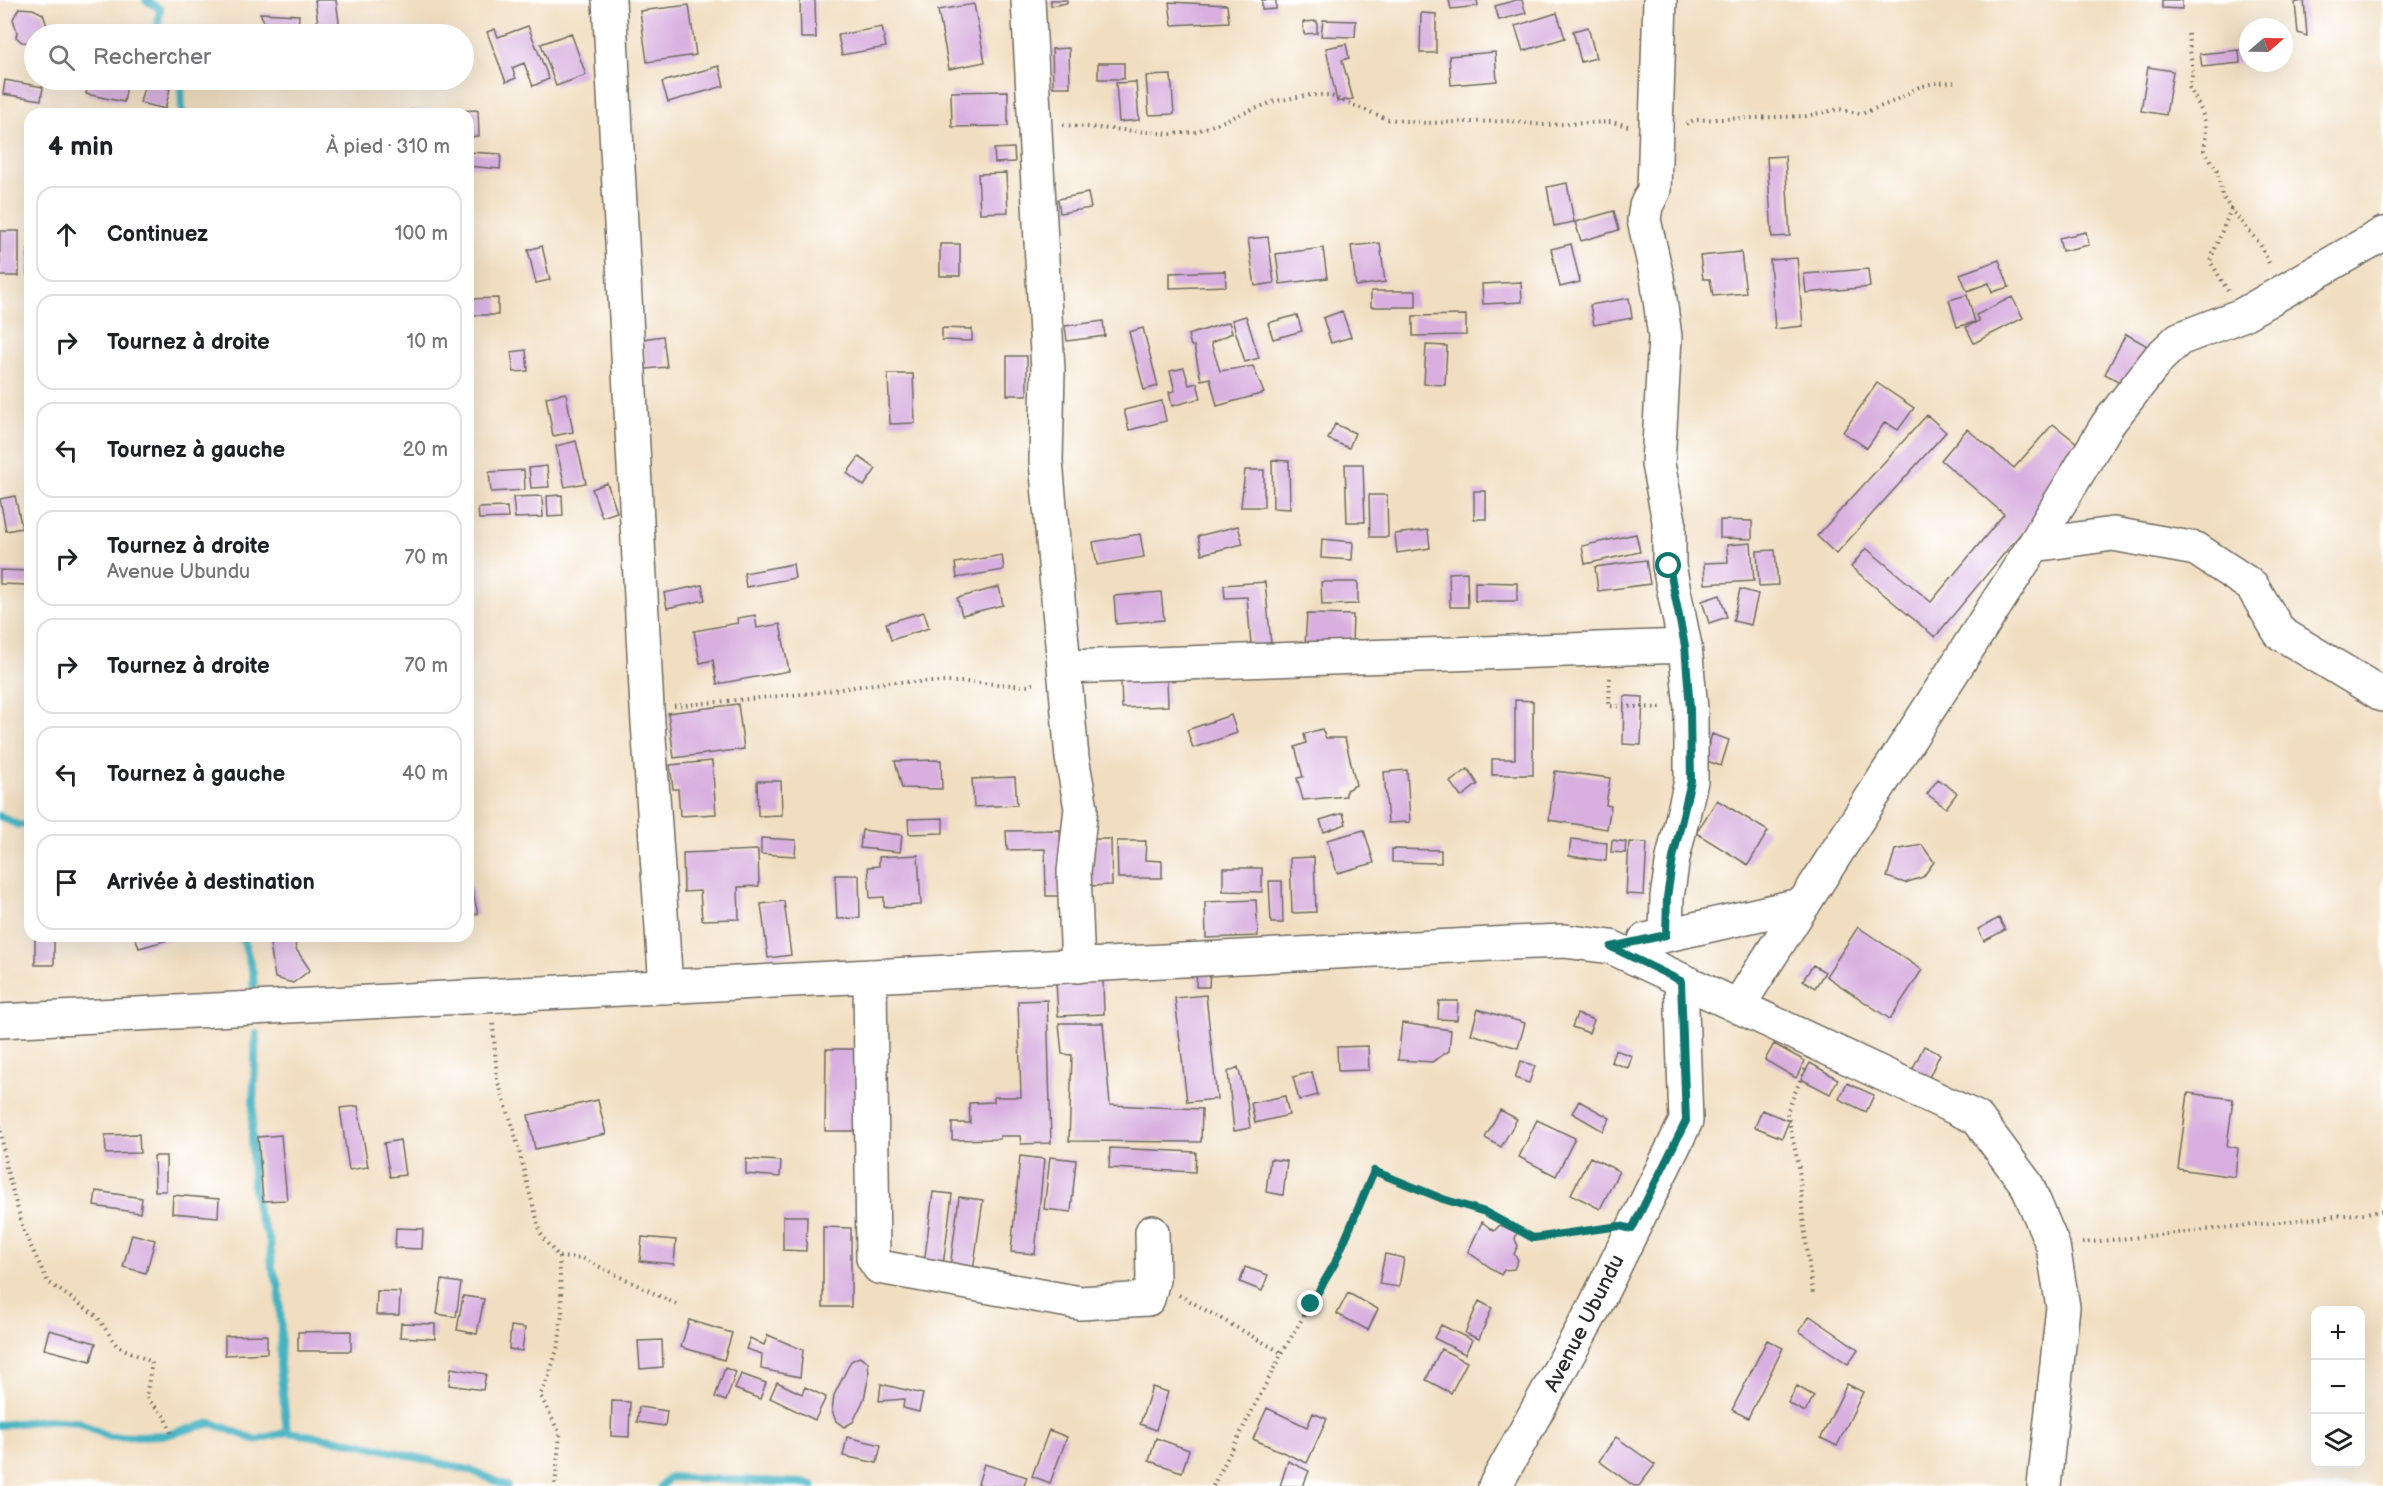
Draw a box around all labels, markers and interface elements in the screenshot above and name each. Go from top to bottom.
north arrow [2239,18,2293,72]
search box [24,24,474,90]
icon: search [45,41,78,74]
text: Rechercher [93,44,211,71]
text: 4 min [48,132,113,163]
text: À pied · 310 m [326,135,450,159]
icon: ahead [50,218,83,251]
text: Continuez [107,221,208,248]
text: 100 m [395,222,448,246]
icon: right [50,326,83,359]
text: Tournez à droite [107,329,270,356]
text: 10 m [407,330,448,354]
icon: left [50,434,83,467]
text: Tournez à gauche [107,437,285,464]
text: 20 m [403,438,448,462]
text: Tournez à droite [107,533,270,560]
icon: right [50,542,83,575]
text: 70 m [404,546,448,570]
route start [1655,552,1681,578]
text: Avenue Ubundu [107,560,250,584]
icon: right [50,650,83,683]
text: Tournez à droite [107,653,270,680]
text: 70 m [404,654,448,678]
icon: left [50,758,83,791]
text: Tournez à gauche [107,761,285,788]
text: 40 m [402,762,448,786]
icon: arrive [50,866,83,899]
text: Arrivée à destination [107,869,315,896]
street label: Avenue Ubundu [1539,1251,1630,1396]
route end [1297,1290,1323,1316]
map controls [2311,1306,2365,1468]
button: + [2311,1306,2365,1360]
button: − [2311,1360,2365,1414]
button: layers [2311,1414,2365,1468]

